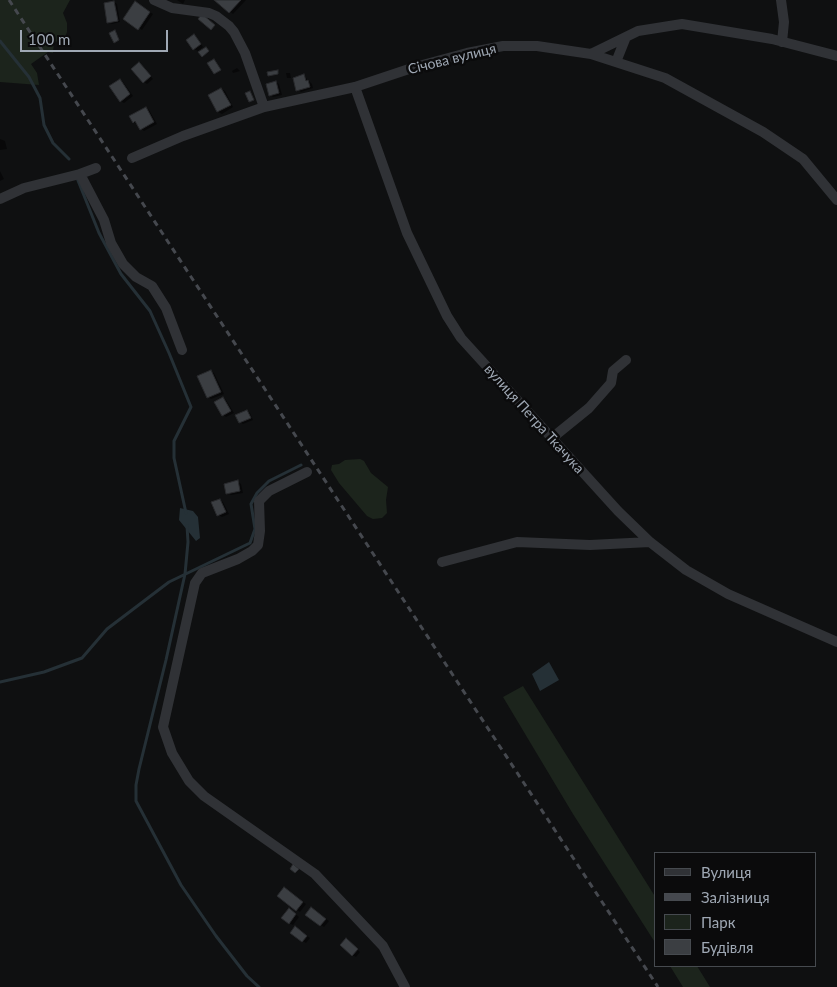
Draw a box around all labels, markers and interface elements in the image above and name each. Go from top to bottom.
scale bar [22,20,170,52]
text: 100 m [28,30,70,48]
street label: Січова вулиця [406,40,498,78]
street label: вулиця Петра Ткачука [481,361,587,477]
legend [654,852,817,967]
text: Вулиця [701,863,751,881]
text: Залізниця [701,888,770,906]
text: Парк [701,913,735,931]
text: Будівля [701,938,753,956]

